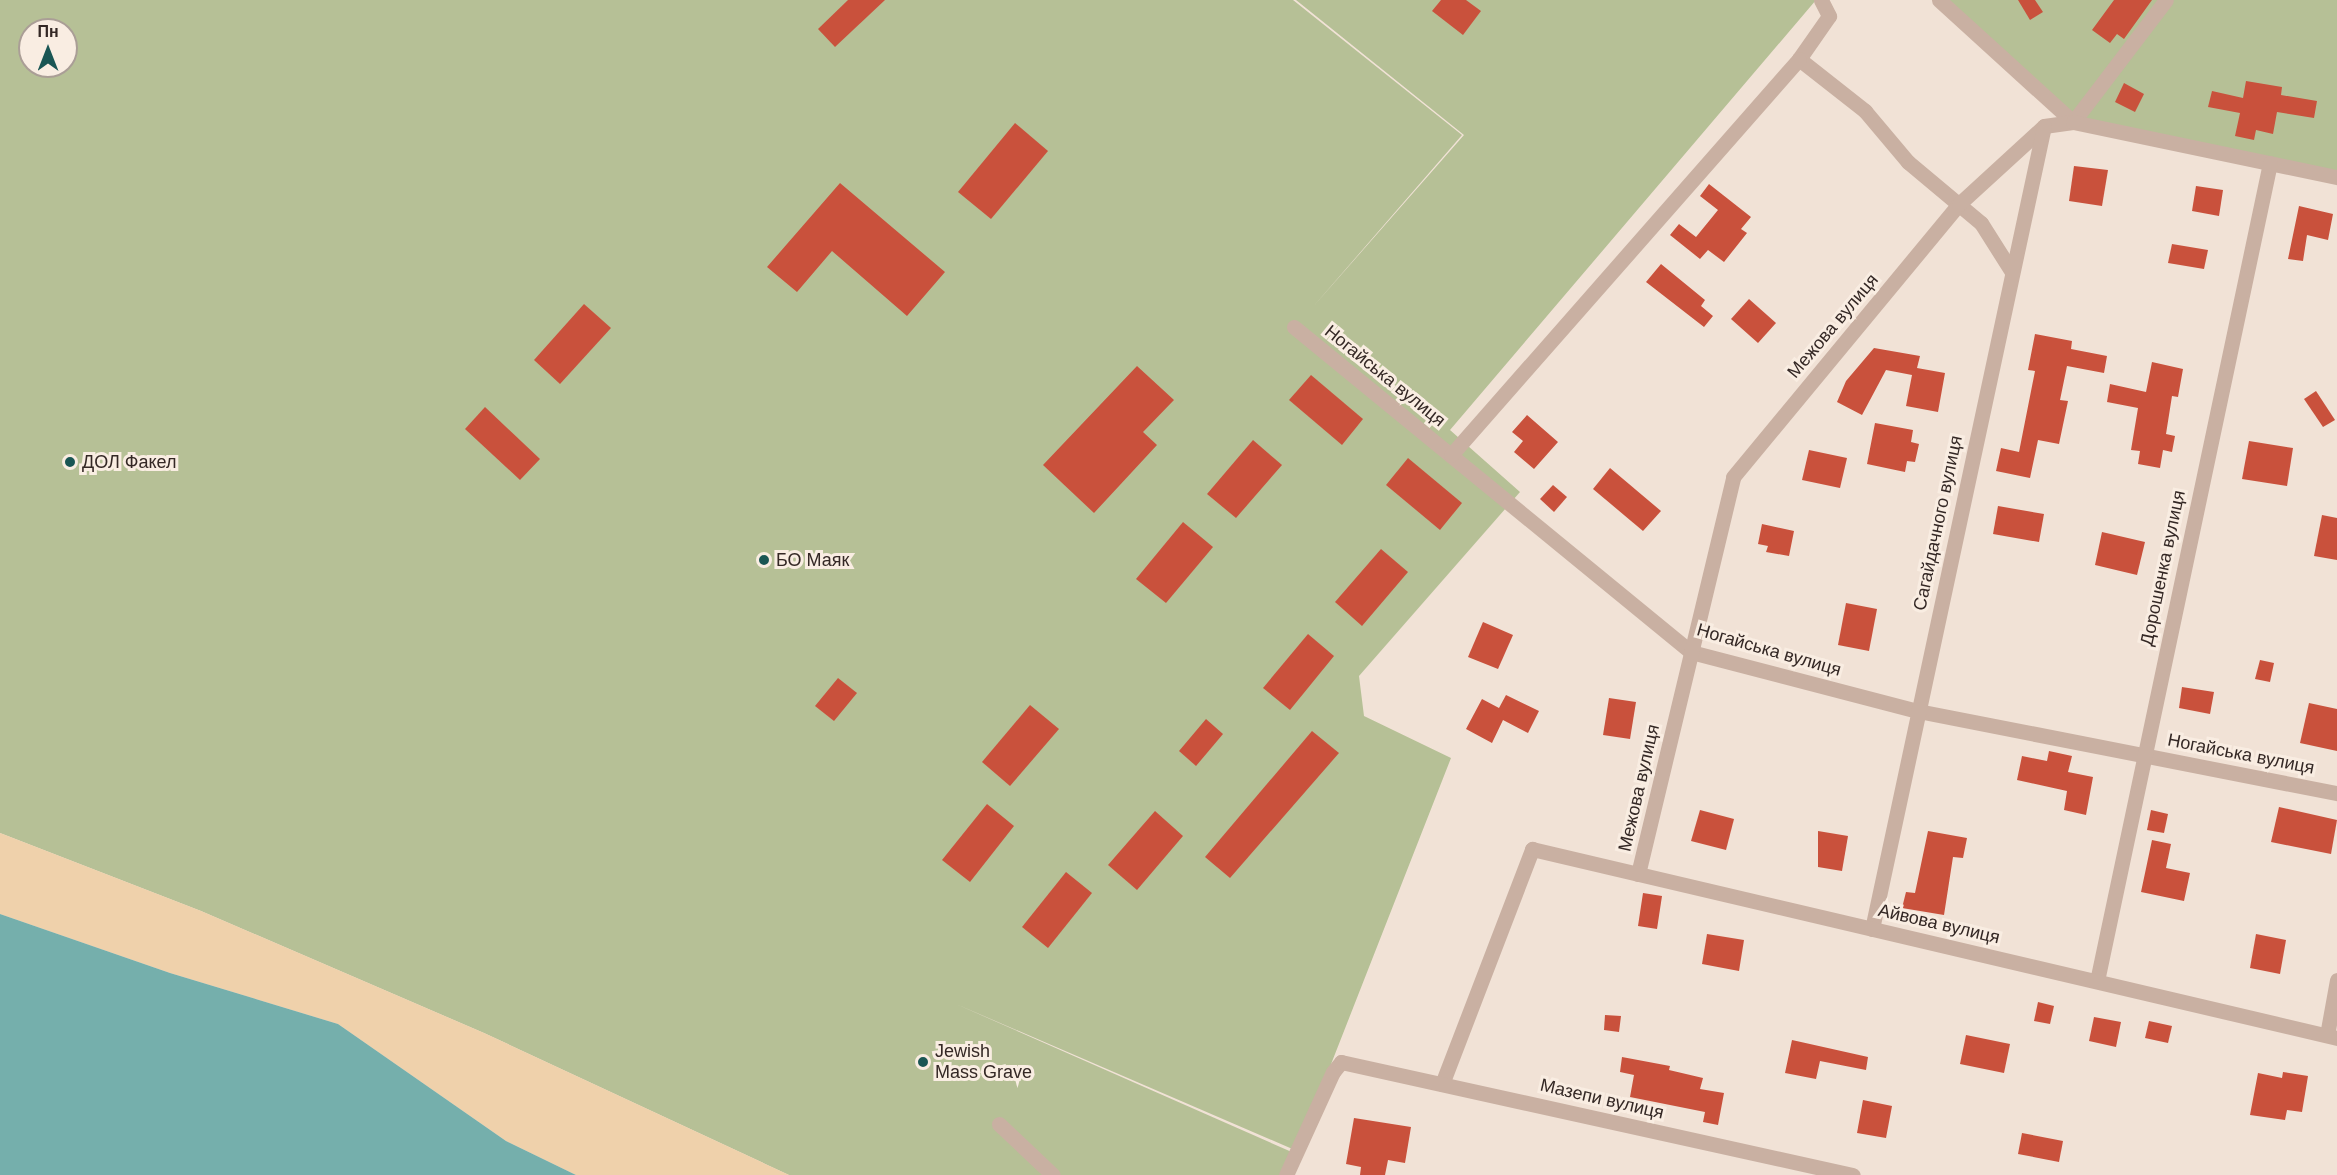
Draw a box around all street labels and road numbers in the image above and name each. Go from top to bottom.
street label: Межова вулиця [1783,269,1883,383]
street label: Ногайська вулиця [1320,321,1450,431]
street label: Сагайдачного вулиця [1909,433,1967,613]
street label: Дорошенка вулиця [2136,488,2190,648]
street label: Ногайська вулиця [1694,619,1844,681]
street label: Межова вулиця [1614,722,1664,854]
street label: Ногайська вулиця [2166,729,2316,779]
street label: Айвова вулиця [1876,900,2002,948]
street label: Мазепи вулиця [1538,1074,1666,1124]

